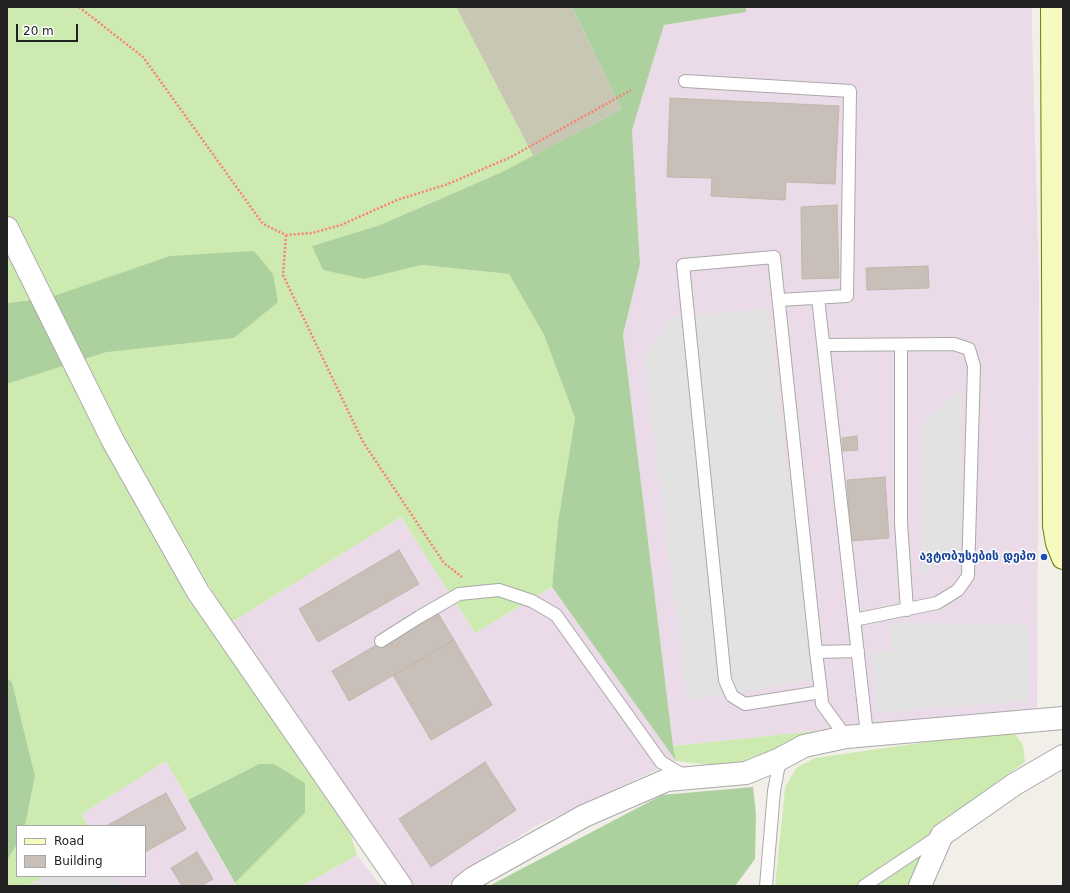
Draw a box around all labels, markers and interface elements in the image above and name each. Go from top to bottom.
scale bar [18,16,80,42]
text: 20 m [23,24,54,38]
place label: ავტობუსების დეპო [919,550,1036,564]
marker: ავტობუსების დეპო [1039,552,1049,562]
legend [16,825,146,877]
text: Road [54,834,84,848]
text: Building [54,854,103,868]

